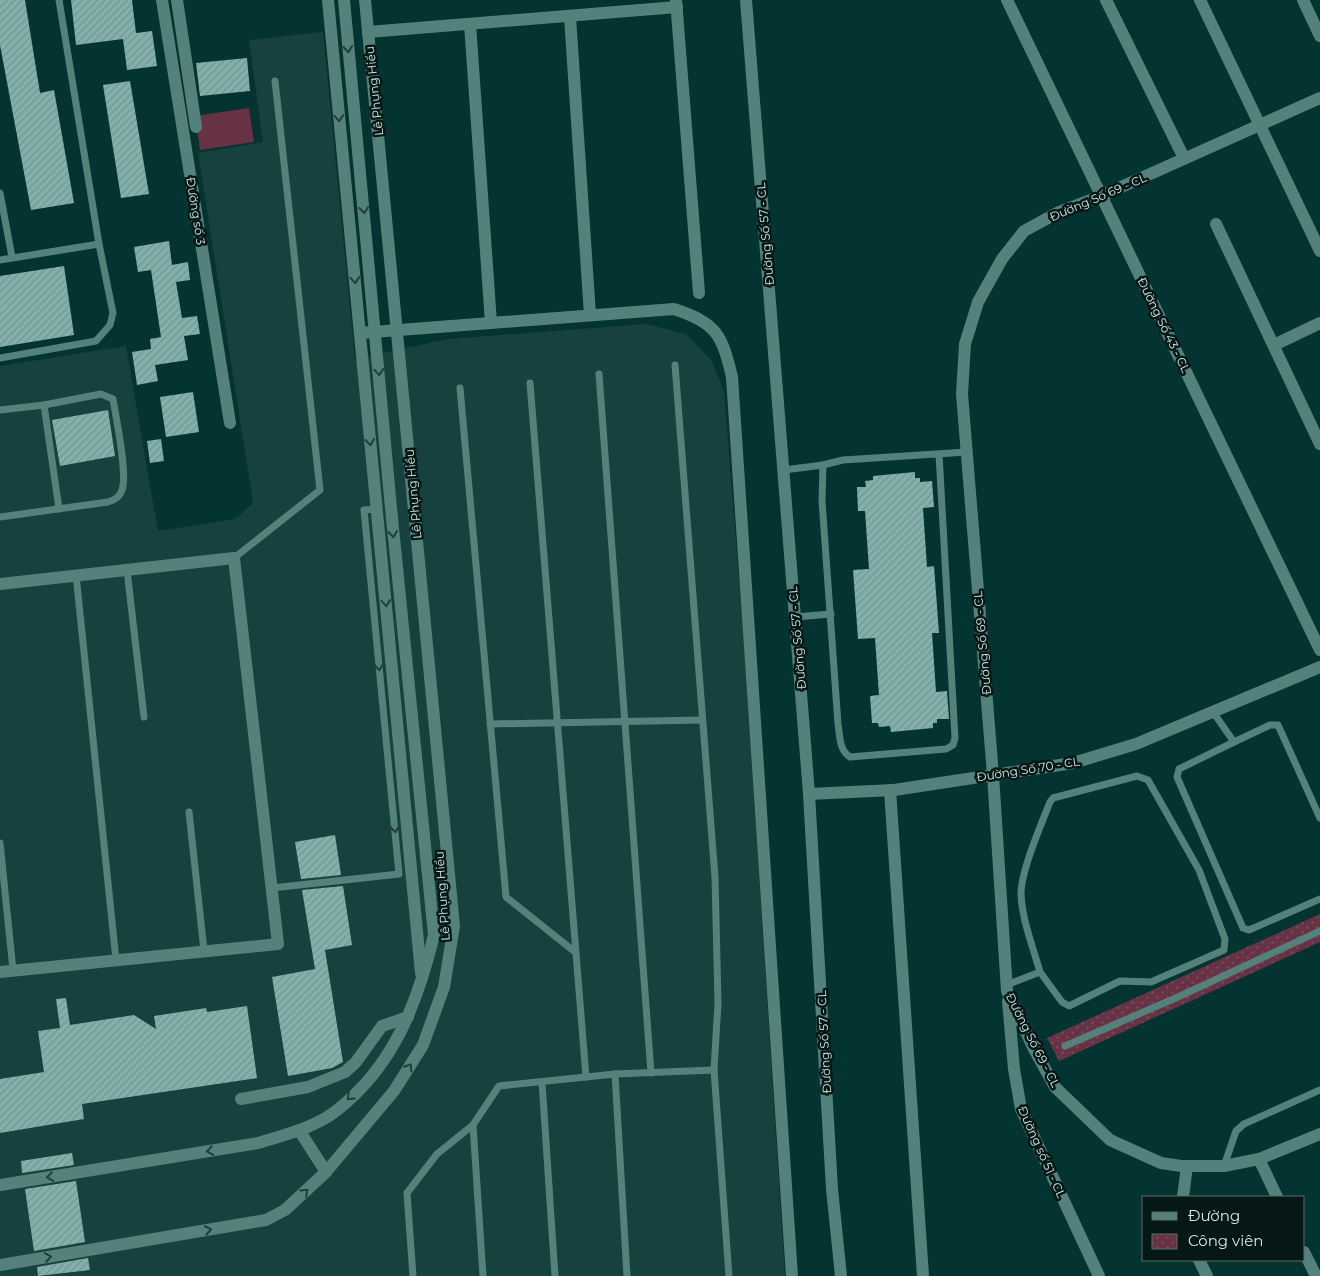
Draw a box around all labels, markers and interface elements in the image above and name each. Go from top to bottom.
one-way arrow [342,45,353,53]
street label: Lê Phụng Hiểu [362,45,386,137]
one-way arrow [333,114,344,122]
street label: Đường Số 69 - CL [1047,170,1149,224]
street label: Đường số 3 [183,176,209,246]
street label: Đường Số 57 - CL [753,182,777,286]
one-way arrow [358,207,369,215]
street label: Đường Số 43 - CL [1134,275,1194,375]
one-way arrow [349,276,360,284]
one-way arrow [373,368,384,376]
one-way arrow [364,438,375,446]
street label: Lê Phụng Hiểu [402,449,424,539]
one-way arrow [387,530,398,538]
street label: Đường Số 57 - CL [785,586,809,690]
street label: Đường Số 69 - CL [970,591,994,695]
one-way arrow [380,600,391,608]
one-way arrow [373,663,384,671]
street label: Đường Số 70 - CL [975,753,1081,785]
one-way arrow [389,825,400,833]
street label: Lê Phụng Hiểu [431,851,453,941]
street label: Đường Số 57 - CL [814,990,834,1094]
street label: Đường Số 69 - CL [1003,990,1063,1090]
one-way arrow [403,1064,413,1073]
one-way arrow [347,1092,356,1101]
street label: Đường số 51 - CL [1015,1104,1069,1200]
one-way arrow [206,1145,215,1155]
one-way arrow [46,1172,54,1182]
one-way arrow [300,1189,309,1198]
legend [1142,1196,1305,1261]
text: Đường [1188,1206,1240,1225]
one-way arrow [204,1225,213,1235]
text: Công viên [1188,1231,1263,1250]
one-way arrow [44,1252,52,1262]

